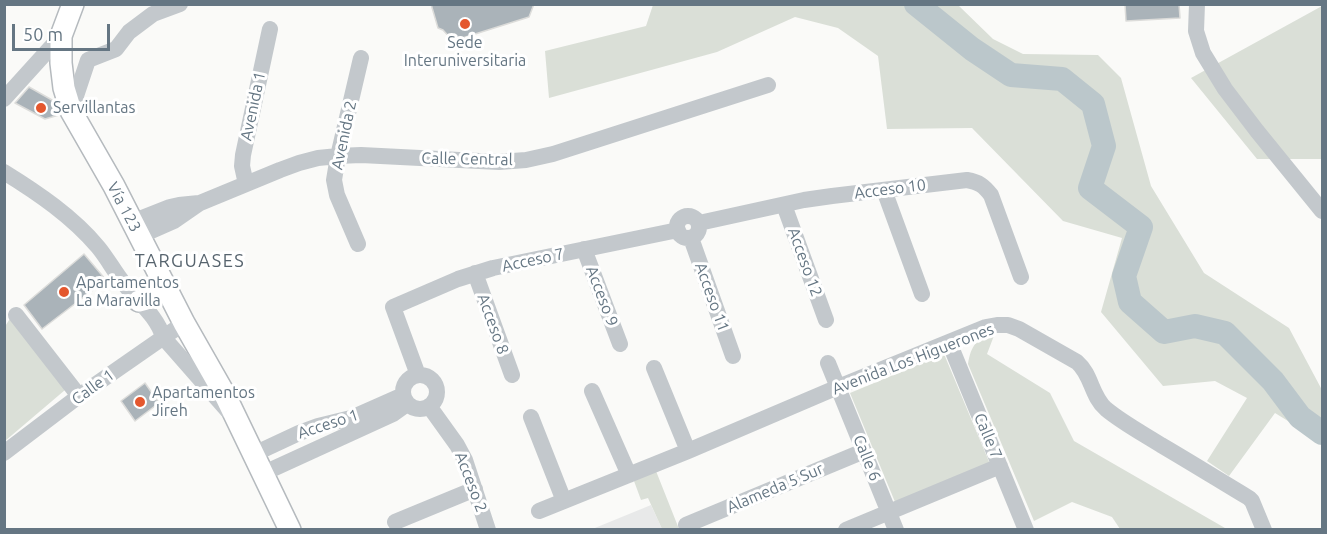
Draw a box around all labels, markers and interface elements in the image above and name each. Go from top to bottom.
scale bar [15,12,112,50]
marker: Sede Interuniversitaria [458,17,472,31]
text: 50 m [23,24,63,44]
place label: Sede Interuniversitaria [404,33,526,71]
street label: Avenida 1 [236,70,270,142]
place label: Servillantas [53,98,136,118]
street label: Avenida 2 [327,99,361,171]
marker: Servillantas [34,101,48,115]
street label: Calle Central [421,149,513,169]
street label: Acceso 10 [853,175,927,203]
street label: Vía 123 [103,179,145,235]
street label: Acceso 12 [784,225,826,299]
street label: Acceso 7 [500,244,566,276]
district label: TARGUASES [135,250,245,272]
street label: Acceso 11 [691,260,733,334]
street label: Acceso 9 [582,263,622,329]
place label: Apartamentos La Maravilla [76,273,179,311]
marker: Apartamentos La Maravilla [57,285,71,299]
street label: Acceso 8 [473,291,513,357]
street label: Avenida Los Higuerones [829,319,997,399]
street label: Calle 1 [68,365,118,409]
place label: Apartamentos Jireh [152,383,255,421]
marker: Apartamentos Jireh [133,395,147,409]
street label: Acceso 1 [295,405,361,443]
street label: Calle 7 [970,410,1006,462]
street label: Calle 6 [849,432,885,484]
street label: Acceso 2 [451,449,491,515]
street label: Alameda 5 Sur [724,459,826,517]

